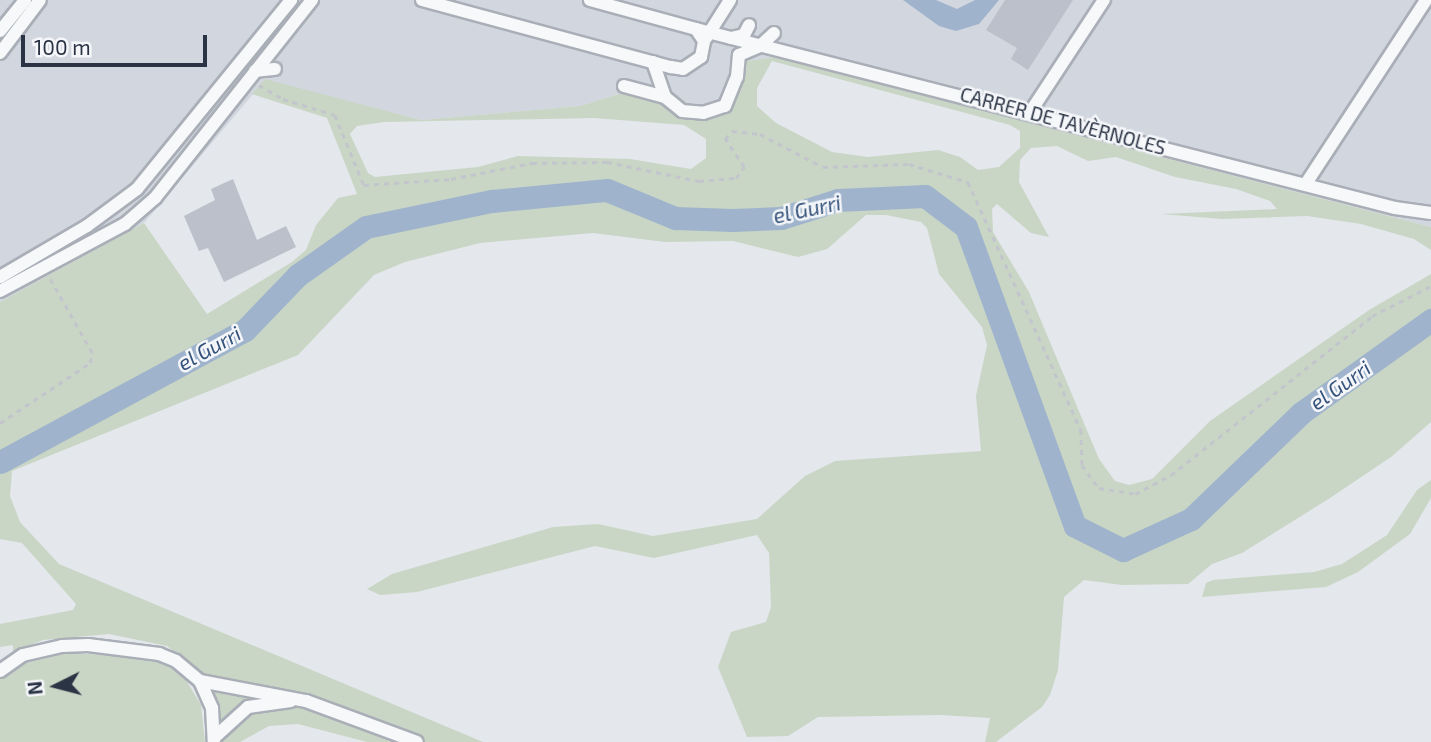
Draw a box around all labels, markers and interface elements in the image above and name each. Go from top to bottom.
scale bar [24,21,210,65]
text: 100 m [34,34,91,59]
street label: CARRER DE TAVÈRNOLES [957,82,1169,160]
water label: el Gurri [771,190,843,228]
water label: el Gurri [173,320,245,376]
water label: el Gurri [1305,355,1375,415]
north arrow [21,651,91,721]
text: N [22,680,47,696]

